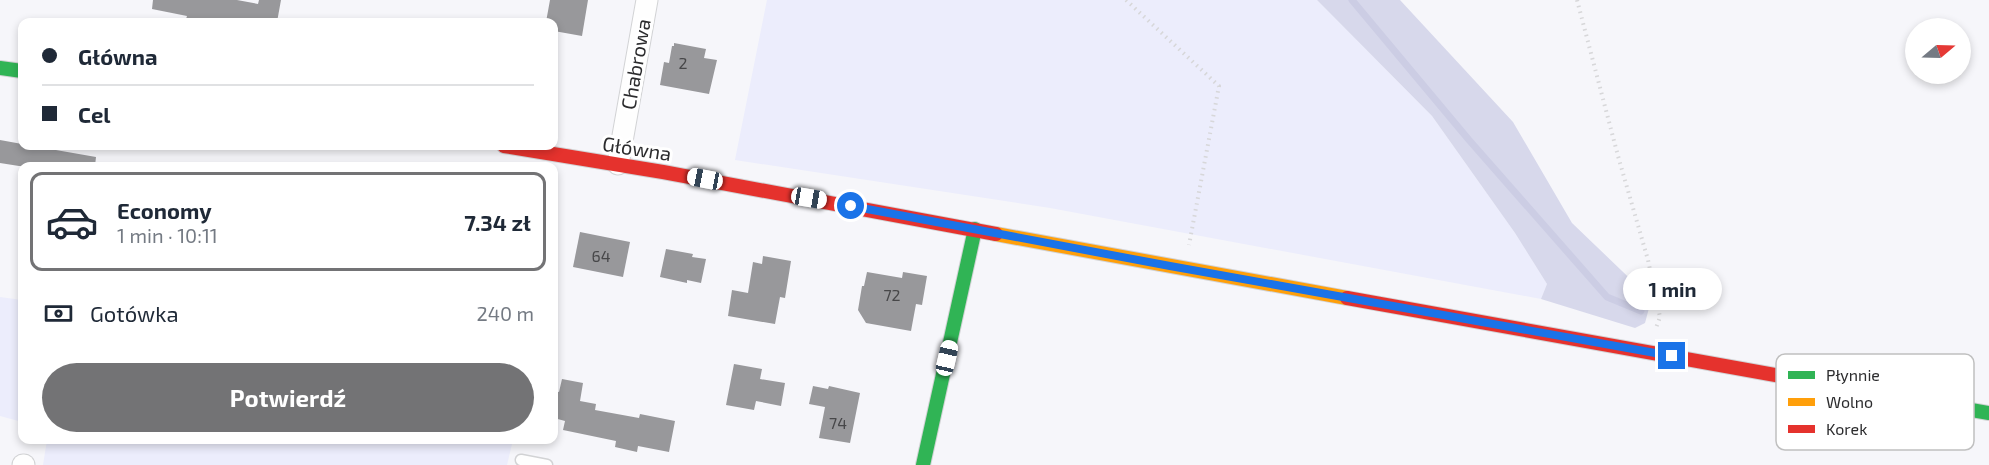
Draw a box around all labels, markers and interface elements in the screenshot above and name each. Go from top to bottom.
street label: Chabrowa [615,17,655,111]
north arrow [1905,18,1971,84]
map controls [1905,18,1971,84]
text: Główna [78,43,158,69]
house number: 2 [679,53,688,72]
text: Cel [78,101,111,127]
street label: Główna [601,131,673,165]
car [686,167,724,191]
car [790,186,828,210]
route start [837,192,864,219]
icon: car [45,195,99,249]
text: Economy [117,197,212,223]
text: 7.34 zł [464,209,531,235]
text: 1 min · 10:11 [117,223,218,247]
house number: 64 [592,246,611,265]
callout: 1 min [1622,269,1722,311]
text: 1 min [1648,277,1697,301]
house number: 72 [883,285,901,304]
icon: cash [42,297,75,330]
text: Gotówka [90,300,179,326]
text: 240 m [476,301,534,325]
car [934,338,960,378]
route end [1658,342,1685,369]
legend [1776,354,1974,450]
button: Potwierdź [42,363,534,432]
text: Płynnie [1826,365,1880,384]
text: Wolno [1826,392,1873,411]
house number: 74 [829,413,847,432]
text: Korek [1826,419,1867,438]

